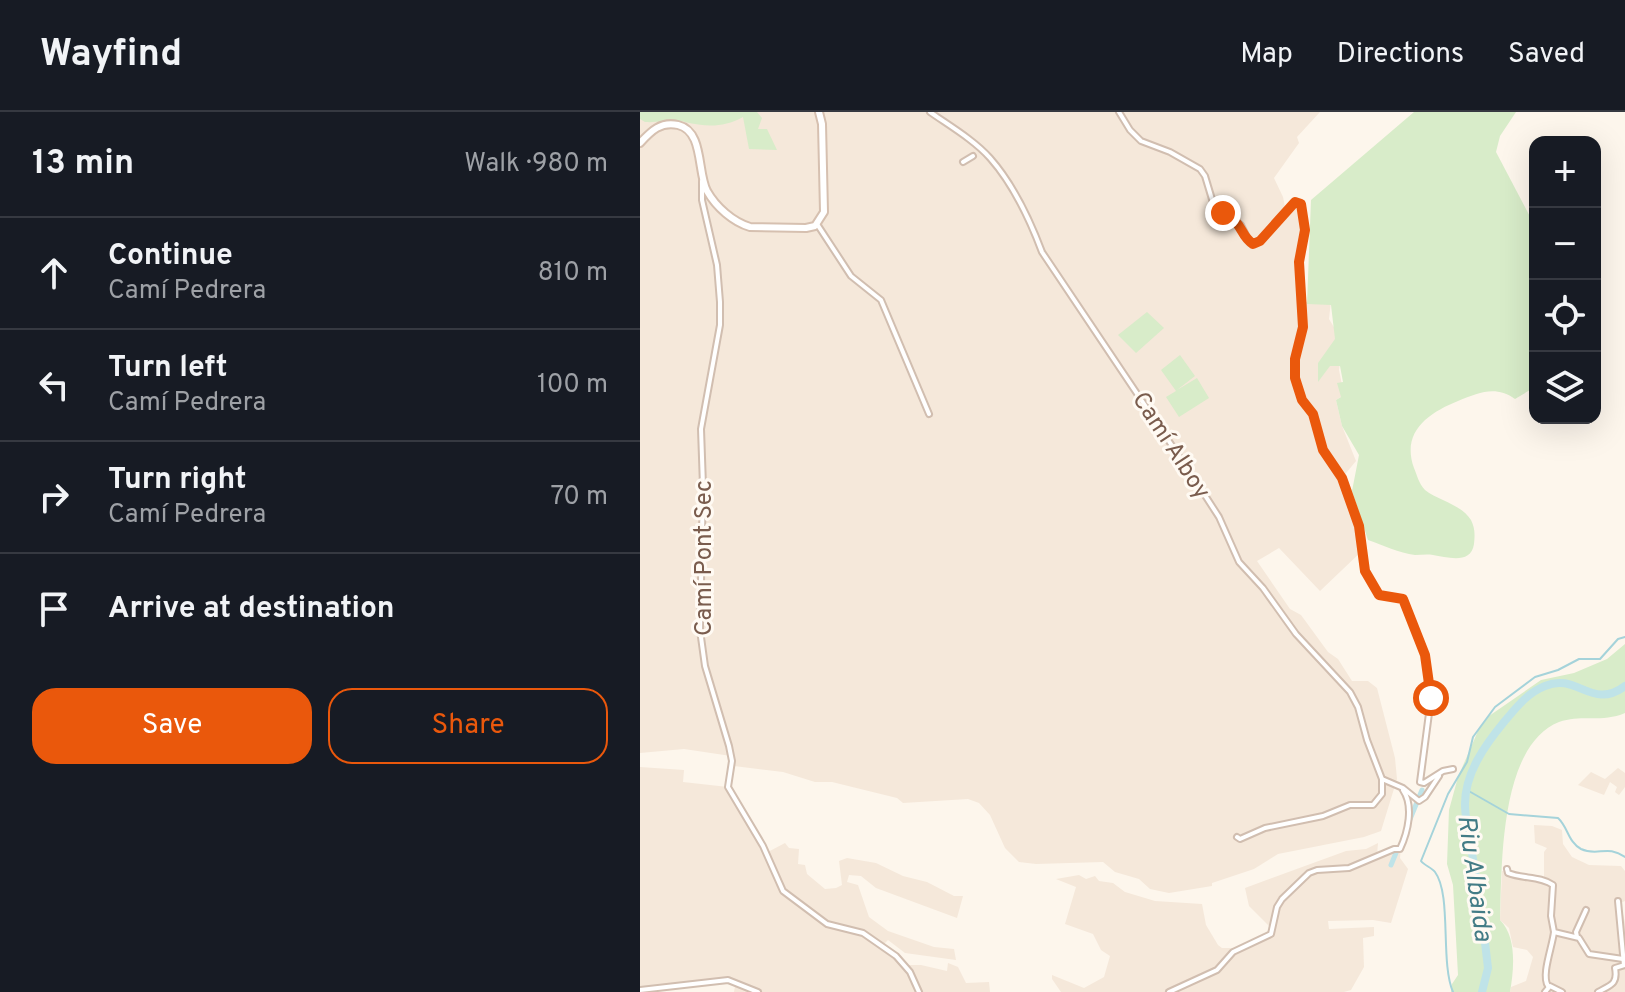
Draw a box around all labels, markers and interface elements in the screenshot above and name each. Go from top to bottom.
text: Wayfind [40,31,182,80]
text: Map [1240,37,1293,73]
text: Directions [1337,37,1464,73]
text: Saved [1508,37,1585,73]
map controls [1529,136,1601,424]
button: + [1529,136,1601,208]
text: 13 min [32,143,134,186]
text: Walk · 980 m [464,148,608,181]
route end [1205,195,1241,231]
button: − [1529,208,1601,280]
text: Continue [108,238,233,275]
icon: ahead [32,251,76,295]
text: 810 m [538,257,608,290]
text: Camí Pedrera [108,275,266,308]
button: locate [1529,280,1601,352]
text: Turn left [108,350,228,387]
button: layers [1529,352,1601,424]
icon: left [32,363,76,407]
text: 100 m [537,369,608,402]
text: Camí Pedrera [108,387,266,420]
street label: Camí Alboy [1125,387,1216,505]
text: Turn right [108,462,246,499]
icon: right [32,475,76,519]
street label: Camí Pont Sec [690,480,720,636]
text: 70 m [550,481,608,514]
text: Camí Pedrera [108,499,266,532]
icon: arrive [32,587,76,631]
text: Arrive at destination [108,591,394,628]
route start [1413,680,1449,716]
button: Save [32,688,312,764]
button: Share [328,688,608,764]
water label: Riu Albaida [1448,813,1499,944]

